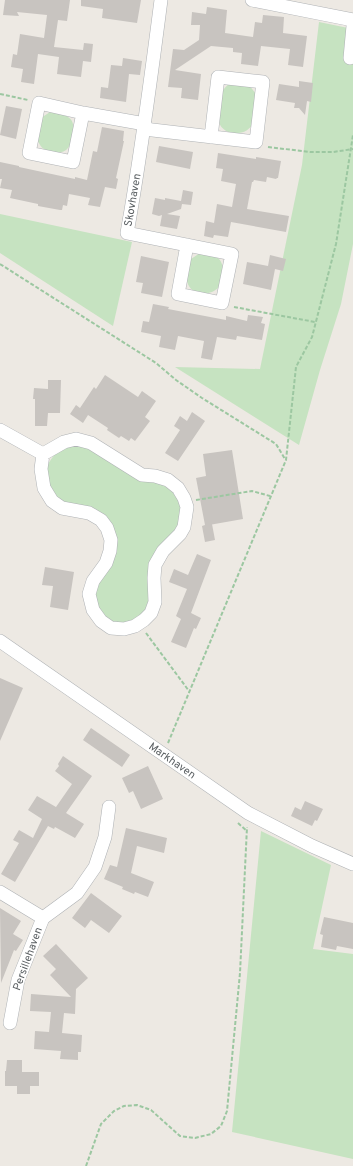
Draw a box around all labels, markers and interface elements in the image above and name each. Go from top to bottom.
street label: Skovhaven [121,172,145,228]
street label: Markhaven [146,740,198,782]
street label: Persillehaven [10,925,46,993]

